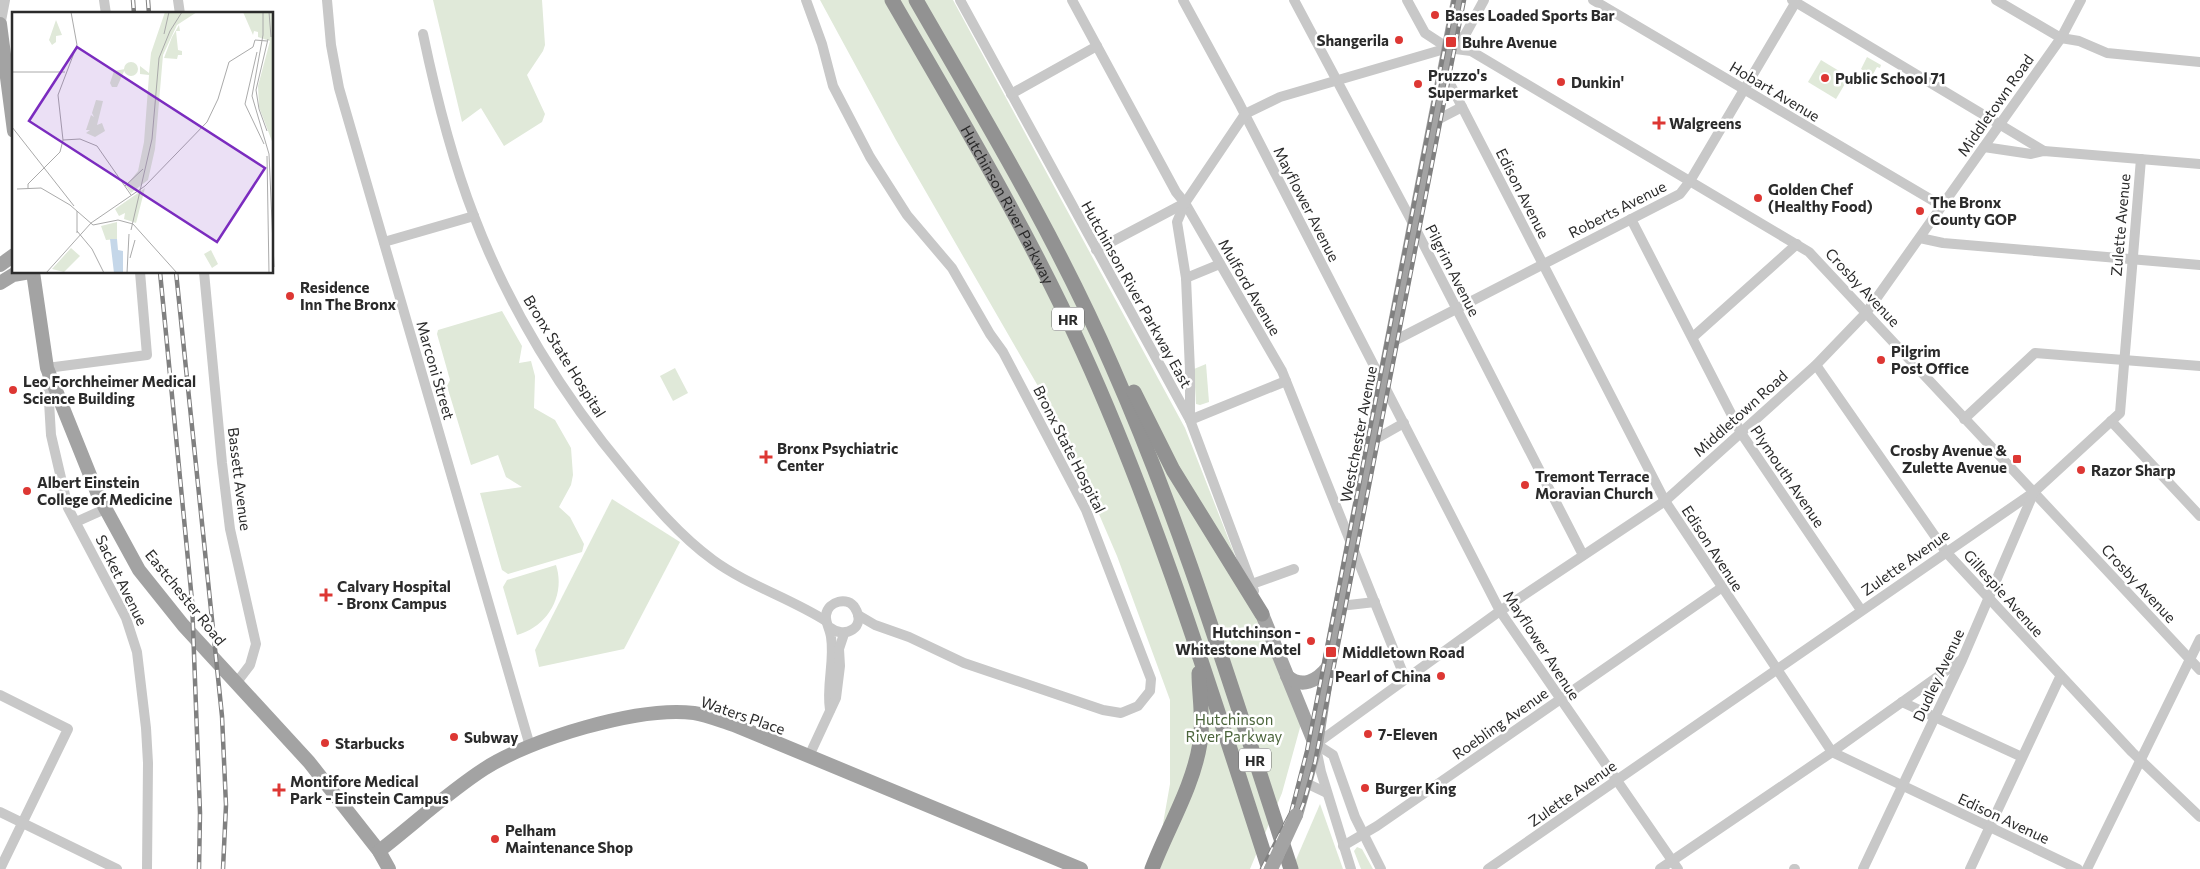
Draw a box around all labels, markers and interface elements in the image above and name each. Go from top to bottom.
place label: Bases Loaded Sports Bar [1445,6,1615,24]
marker: Bases Loaded Sports Bar [1429,9,1441,21]
inset map [12,12,274,274]
place label: Shangerila [1316,31,1389,49]
place label: Buhre Avenue [1462,33,1557,51]
marker: Shangerila [1393,34,1405,46]
marker: Buhre Avenue [1444,35,1458,49]
street label: Middletown Road [1953,51,2037,159]
street label: Hobart Avenue [1727,57,1823,125]
place label: Pruzzo's Supermarket [1428,66,1518,101]
place label: Public School 71 [1835,69,1945,87]
marker: Public School 71 [1819,72,1831,84]
place label: Dunkin' [1571,73,1624,91]
marker: Dunkin' [1555,76,1567,88]
marker: Pruzzo's Supermarket [1412,78,1424,90]
place label: Walgreens [1669,114,1742,132]
marker: Walgreens [1653,117,1665,129]
street label: Hutchinson River Parkway [957,122,1058,287]
street label: Mayflower Avenue [1270,144,1344,265]
street label: Edison Avenue [1493,145,1553,241]
street label: Zulette Avenue [2107,173,2133,277]
street label: Roberts Avenue [1565,177,1669,241]
place label: Golden Chef (Healthy Food) [1768,180,1873,215]
marker: Golden Chef (Healthy Food) [1752,192,1764,204]
place label: The Bronx County GOP [1930,193,2017,228]
street label: Hutchinson River Parkway East [1078,197,1196,391]
marker: The Bronx County GOP [1914,205,1926,217]
street label: Pilgrim Avenue [1422,221,1484,319]
street label: Mulford Avenue [1215,236,1285,338]
street label: Crosby Avenue [1822,244,1904,330]
place label: Residence Inn The Bronx [300,278,397,313]
marker: Residence Inn The Bronx [284,290,296,302]
street label: Bronx State Hospital [520,292,610,420]
road number: HR [1052,308,1084,330]
street label: Marconi Street [413,319,459,421]
place label: Pilgrim Post Office [1891,342,1969,377]
marker: Pilgrim Post Office [1875,354,1887,366]
street label: Westchester Avenue [1336,364,1380,504]
street label: Middletown Road [1689,366,1791,460]
place label: Leo Forchheimer Medical Science Building [23,372,196,407]
street label: Bronx State Hospital [1030,382,1110,516]
marker: Leo Forchheimer Medical Science Building [7,384,19,396]
street label: Plymouth Avenue [1747,422,1829,530]
street label: Bassett Avenue [225,426,255,532]
place label: Bronx Psychiatric Center [777,439,898,474]
place label: Crosby Avenue & Zulette Avenue [1890,441,2008,476]
marker: Bronx Psychiatric Center [759,450,773,464]
marker: Crosby Avenue & Zulette Avenue [2011,453,2023,465]
place label: Razor Sharp [2091,461,2176,479]
marker: Razor Sharp [2075,464,2087,476]
place label: Tremont Terrace Moravian Church [1535,467,1653,502]
place label: Albert Einstein College of Medicine [37,473,172,508]
marker: Tremont Terrace Moravian Church [1519,479,1531,491]
marker: Albert Einstein College of Medicine [21,485,33,497]
street label: Edison Avenue [1679,502,1747,594]
street label: Zulette Avenue [1858,525,1952,599]
street label: Sacket Avenue [92,532,152,628]
street label: Crosby Avenue [2098,540,2180,626]
street label: Eastchester Road [142,545,230,649]
street label: Gillespie Avenue [1960,546,2048,640]
place label: Calvary Hospital - Bronx Campus [337,577,451,612]
street label: Mayflower Avenue [1500,587,1584,703]
marker: Calvary Hospital - Bronx Campus [319,588,333,602]
place label: Hutchinson - Whitestone Motel [1175,623,1301,658]
street label: Dudley Avenue [1909,626,1967,724]
marker: Hutchinson - Whitestone Motel [1305,635,1317,647]
place label: Middletown Road [1342,643,1465,661]
marker: Middletown Road [1324,645,1338,659]
place label: Pearl of China [1335,667,1431,685]
marker: Pearl of China [1435,670,1447,682]
street label: Roebling Avenue [1449,683,1551,763]
street label: Waters Place [698,692,788,738]
park label: Hutchinson River Parkway [1186,710,1283,745]
place label: 7-Eleven [1378,725,1438,743]
place label: Subway [464,728,519,746]
marker: 7-Eleven [1362,728,1374,740]
marker: Subway [448,731,460,743]
place label: Starbucks [335,734,405,752]
marker: Starbucks [319,737,331,749]
road number: HR [1239,748,1271,772]
street label: Zulette Avenue [1525,756,1619,830]
place label: Montifore Medical Park - Einstein Campus [290,772,449,807]
place label: Burger King [1375,779,1456,797]
marker: Burger King [1359,782,1371,794]
marker: Montifore Medical Park - Einstein Campus [272,783,286,797]
street label: Edison Avenue [1955,789,2053,847]
place label: Pelham Maintenance Shop [505,821,633,856]
marker: Pelham Maintenance Shop [489,833,501,845]

